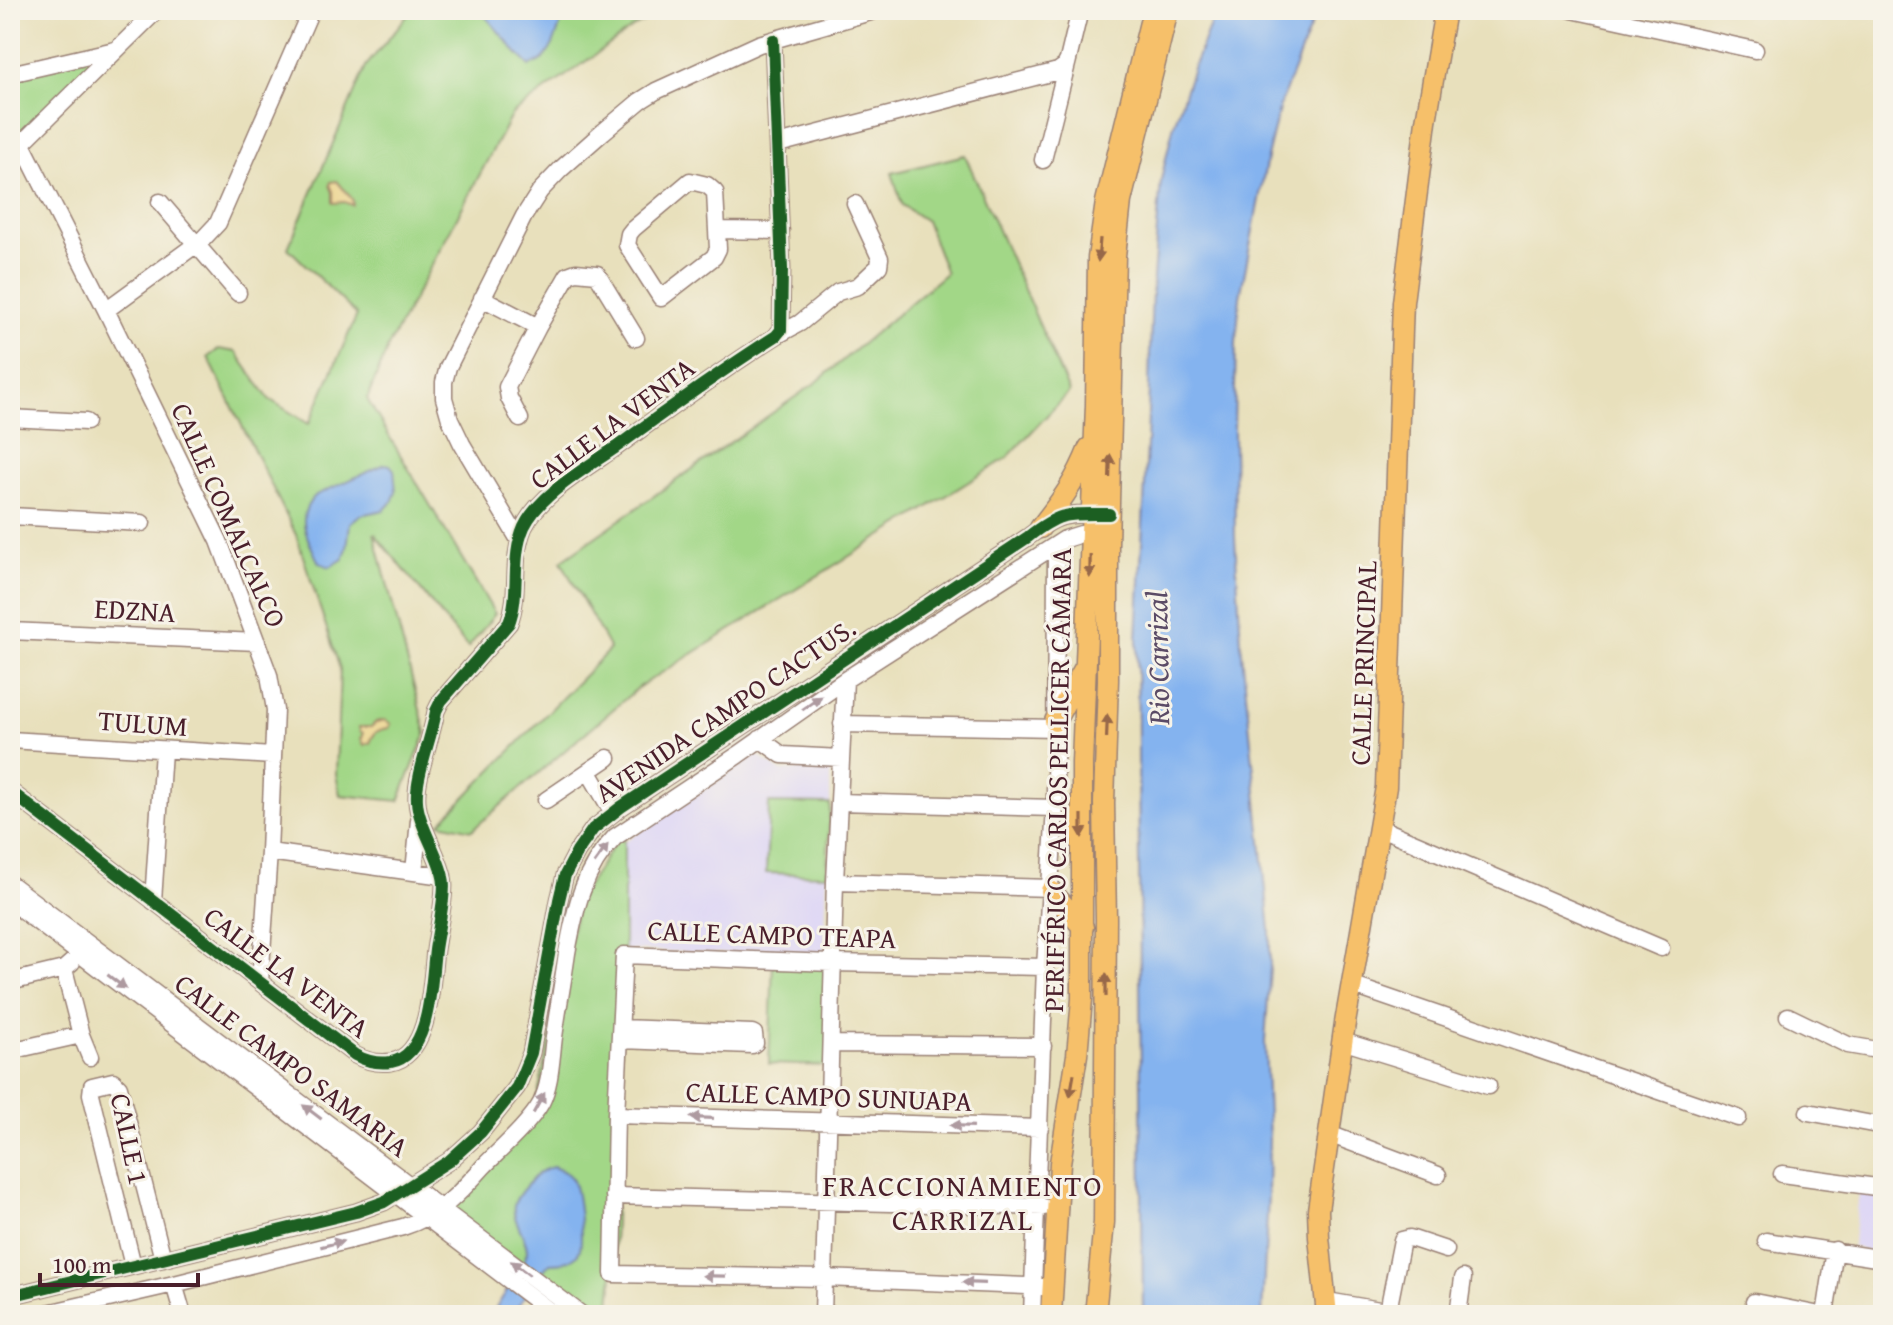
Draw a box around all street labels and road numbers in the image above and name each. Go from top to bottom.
street label: CALLE LA VENTA [520,347,703,498]
street label: CALLE COMALCALCO [161,396,297,634]
street label: PERIFÉRICO CARLOS PELLICER CÁMARA [1032,547,1081,1013]
street label: CALLE PRINCIPAL [1338,560,1387,766]
street label: EDZNA [93,587,177,632]
street label: AVENIDA CAMPO CACTUS. [586,607,863,812]
street label: TULUM [97,699,189,746]
street label: CALLE LA VENTA [196,896,379,1047]
street label: CALLE CAMPO TEAPA [647,909,897,958]
street label: CALLE CAMPO SAMARIA [167,963,418,1166]
street label: CALLE CAMPO SUNUAPA [685,1070,973,1121]
street label: CALLE 1 [101,1089,160,1188]

